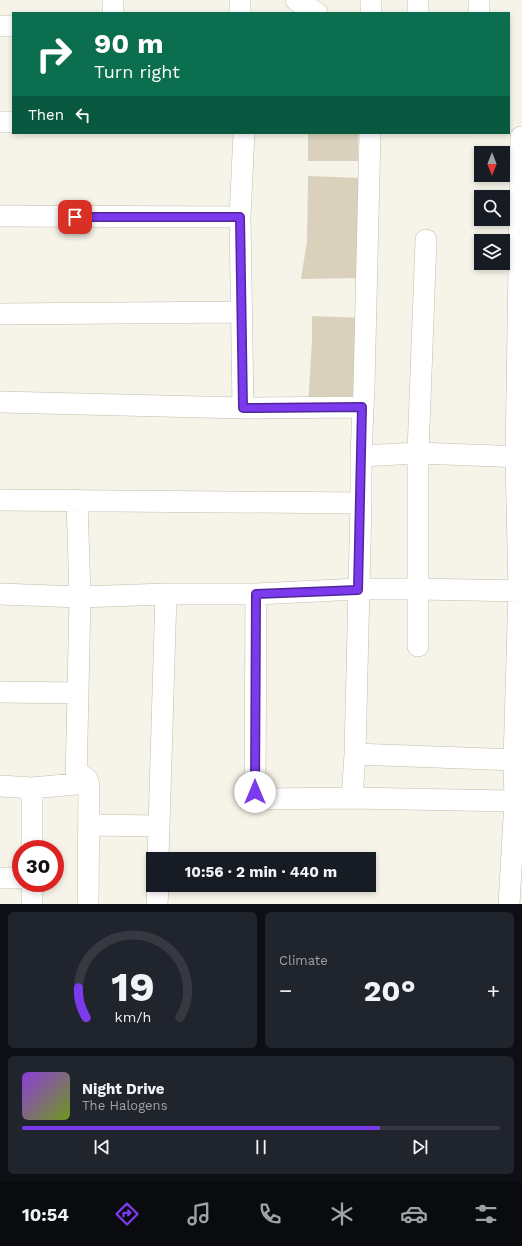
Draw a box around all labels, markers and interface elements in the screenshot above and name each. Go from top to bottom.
text: 90 m [94,27,164,60]
icon: right [28,28,80,80]
text: Turn right [94,61,180,82]
icon: left [72,104,94,126]
text: Then [28,106,64,124]
north arrow [474,146,510,182]
map controls [474,146,510,270]
button: search [474,190,510,226]
pin [58,200,92,234]
icon: arrive [64,206,86,228]
button: layers [474,234,510,270]
position arrow [234,771,276,813]
speed limit sign: 30 [12,840,64,892]
text: 10:56 · 2 min · 440 m [185,863,337,881]
text: Climate [279,953,328,968]
text: 19 [111,962,154,1011]
text: 20° [363,973,416,1008]
text: − [279,978,292,1003]
text: + [487,978,500,1003]
text: km/h [114,1009,151,1025]
text: Night Drive [82,1080,165,1098]
text: The Halogens [82,1098,168,1113]
icon: previous [91,1136,113,1158]
icon: pause [250,1136,272,1158]
icon: next [409,1136,431,1158]
icon: directions [113,1200,141,1228]
icon: music [185,1200,213,1228]
icon: phone [256,1200,284,1228]
icon: climate [328,1200,356,1228]
icon: car [400,1200,428,1228]
icon: filters [472,1200,500,1228]
text: 10:54 [22,1204,69,1225]

